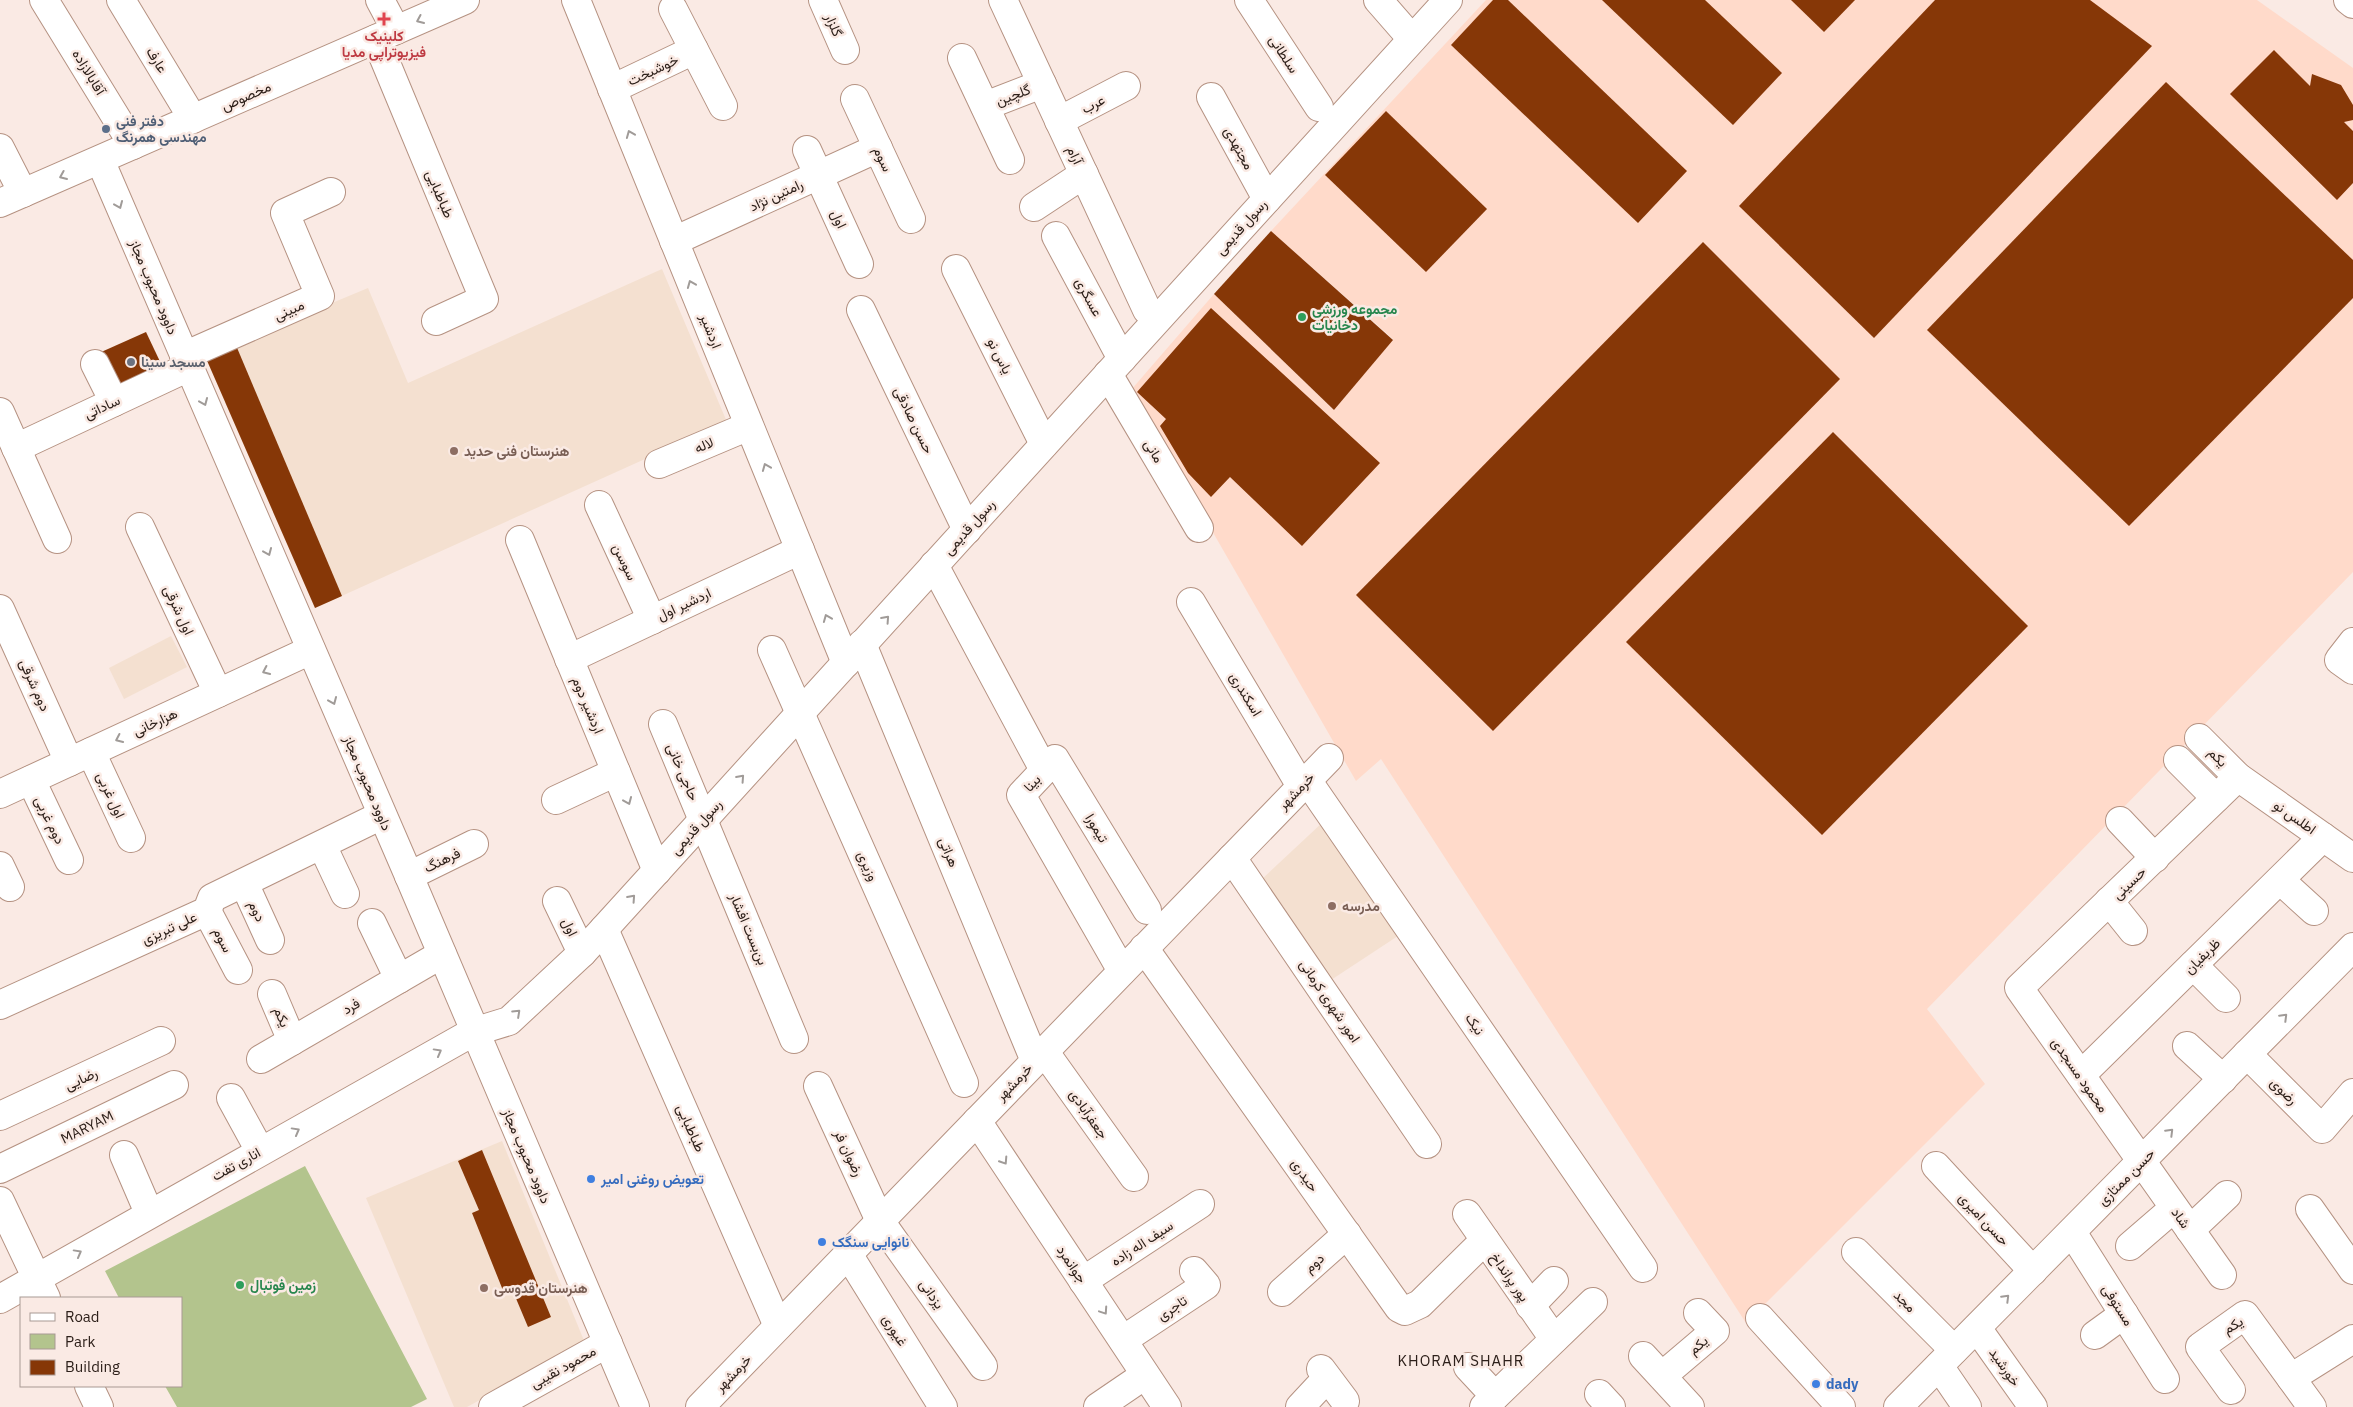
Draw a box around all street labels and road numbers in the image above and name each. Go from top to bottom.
street label: گلزار [821,10,847,39]
street label: سلطانی [1265,32,1303,76]
street label: عارف [142,44,172,76]
street label: آقابالازاده [68,46,110,100]
street label: خوشبخت [625,50,681,90]
street label: مخصوص [218,77,274,115]
street label: گلچین [993,80,1033,111]
street label: عرب [1078,90,1108,118]
street label: مجتهدی [1220,123,1258,173]
street label: آرام [1063,143,1088,169]
street label: سوم [869,144,897,174]
street label: طباطبایی [422,167,458,221]
street label: رامتین نژاد [746,175,806,215]
street label: رسول قدیمی [1211,195,1272,259]
street label: اول [826,207,851,232]
street label: داوود محبوب مجاز [125,236,182,338]
street label: عسگری [1071,274,1107,320]
street label: مبینی [271,295,307,325]
street label: اردشیر [696,310,726,351]
street label: یاس نو [983,335,1017,377]
street label: حسن صادقی [890,384,938,456]
street label: ساداتی [81,391,123,423]
street label: لاله [692,433,716,457]
street label: مانی [1140,436,1168,466]
street label: رسول قدیمی [939,495,1000,559]
street label: سوسن [609,541,641,583]
street label: اول شرقی [159,582,198,638]
street label: اردشیر اول [654,584,714,625]
street label: دوم شرقی [15,656,55,714]
street label: اسکندری [1226,669,1266,719]
street label: اردشیر دوم [568,674,608,736]
street label: هزارخانی [130,704,180,740]
street label: داوود محبوب مجاز [339,732,396,834]
street label: حاجی خانی [663,740,703,804]
street label: یکم [2204,743,2232,771]
street label: خرمشهر [1273,768,1318,814]
street label: اول غربی [92,769,129,821]
street label: بینا [1019,770,1045,796]
street label: دوم غربی [31,793,69,847]
street label: رسول قدیمی [666,795,727,859]
street label: اطلس نو [2270,796,2320,838]
street label: تیمورا [1081,810,1113,846]
street label: هراتی [935,834,963,870]
street label: فرهنگ [421,844,463,876]
street label: وزیری [853,848,883,884]
street label: حسینی [2108,863,2150,903]
street label: بن‌بست افشار [725,889,772,968]
street label: دوم [244,898,270,925]
street label: علی تبریزی [139,907,199,949]
street label: اول [557,915,582,940]
street label: سوم [209,925,237,955]
street label: ظریفیان [2180,934,2224,978]
street label: امور شهری کرمانی [1296,956,1364,1046]
street label: فرد [339,994,363,1018]
street label: یکم [270,1004,294,1030]
street label: نیک [1461,1010,1489,1038]
street label: محمود مسجدی [2048,1034,2112,1116]
street label: خرمشهر [991,1059,1036,1105]
street label: رضایی [62,1063,101,1094]
street label: رضوی [2266,1073,2302,1109]
street label: جعفرآبادی [1065,1086,1113,1142]
street label: طباطبایی [672,1101,710,1155]
street label: داوود محبوب مجاز [498,1105,555,1207]
street label: MARYAM [58,1106,116,1148]
street label: رضوان فر [830,1126,868,1179]
street label: اناری تفت [208,1143,264,1185]
street label: حسن ممتازی [2094,1145,2158,1209]
street label: حیدری [1287,1155,1323,1195]
street label: حسن امیری [1955,1189,2013,1249]
street label: شاد [2167,1204,2195,1232]
street label: سیف اله زاده [1107,1216,1177,1270]
street label: جوانمرد [1053,1242,1091,1286]
street label: دوم [1300,1249,1328,1277]
street label: پور پرانداخ [1485,1249,1533,1306]
street label: یزدانی [915,1276,949,1312]
street label: مستوفی [2098,1281,2138,1329]
street label: مجد [1890,1286,1920,1316]
street label: تاجری [1153,1291,1191,1325]
street label: غیوری [878,1311,912,1349]
street label: یکم [2220,1312,2246,1338]
street label: یکم [1684,1332,1712,1358]
street label: محمود نقیبی [527,1342,599,1392]
street label: خورشید [1985,1344,2025,1390]
street label: خرمشهر [710,1350,755,1396]

